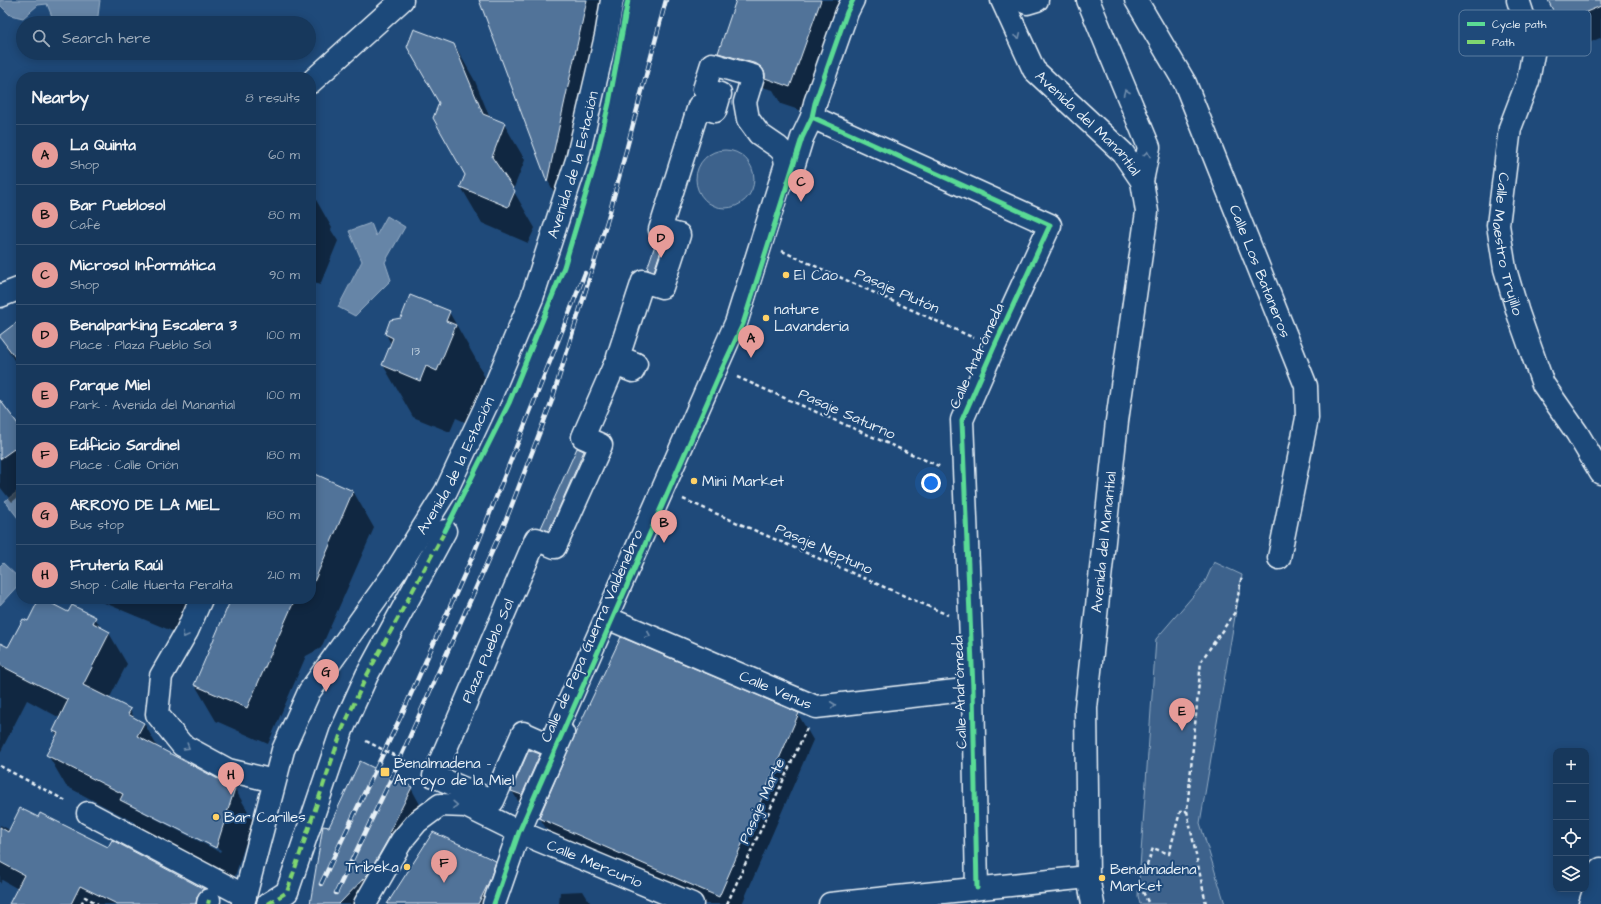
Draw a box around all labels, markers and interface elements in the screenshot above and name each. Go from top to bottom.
legend [1459,10,1591,56]
search box [16,16,316,60]
text: Cycle path [1492,17,1547,33]
icon: search [30,27,52,49]
text: Search here [62,28,151,49]
one-way arrow [1013,31,1021,39]
text: Path [1492,35,1515,50]
street label: Avenida del Manantial [1031,66,1146,180]
text: Nearby [32,86,89,110]
street label: Avenida de la Estación [542,88,603,241]
text: 8 results [245,89,300,107]
one-way arrow [1123,89,1131,97]
text: La Quinta [70,135,136,156]
text: A [41,146,49,164]
text: 60 m [268,146,300,164]
one-way arrow [1143,151,1151,157]
text: Shop [70,156,99,174]
pin: C [788,169,814,202]
street label: Calle Maestro Trujillo [1487,171,1529,318]
text: Bar Pueblosol [70,195,165,216]
street label: Calle Los Bataneros [1224,202,1296,341]
text: B [40,206,50,224]
text: 80 m [268,206,300,224]
text: Café [70,216,101,234]
pin: D [648,225,674,258]
text: Microsol Informática [70,255,215,276]
street label: Pasaje Plutón [851,263,943,319]
place label: El Cao [794,265,838,286]
text: C [40,266,50,284]
text: 90 m [269,266,300,284]
marker: El Cao [781,270,791,280]
text: Shop [70,276,99,294]
place label: nature Lavanderia [774,299,849,337]
street label: Calle Andrómeda [944,299,1010,412]
marker: nature Lavanderia [761,313,771,323]
text: Benalparking Escalera 3 [70,315,237,336]
pin: A [738,325,764,358]
text: D [41,326,49,344]
text: 100 m [267,326,300,344]
text: Place · Plaza Pueblo Sol [70,336,211,354]
house number: 13 [412,342,421,360]
text: Parque Miel [70,375,150,396]
street label: Pasaje Saturno [795,383,899,445]
text: E [41,386,49,404]
text: 100 m [267,386,300,404]
street label: Avenida de la Estación [411,393,500,538]
text: Park · Avenida del Manantial [70,396,235,414]
text: Edificio Sardinel [70,435,180,456]
text: F [40,446,50,464]
text: 180 m [266,446,300,464]
text: Place · Calle Orión [70,456,178,474]
street label: Avenida del Manantial [1086,470,1122,614]
place label: Mini Market [702,471,784,492]
your location [921,473,941,493]
marker: Mini Market [689,476,699,486]
text: ARROYO DE LA MIEL [70,495,220,516]
text: G [40,506,50,524]
text: 180 m [266,506,300,524]
pin: B [651,510,677,543]
text: Bus stop [70,516,124,534]
street label: Pasaje Neptuno [772,518,877,580]
street label: Calle de Pepa Guerra Valdenebro [535,526,649,746]
text: Frutería Raúl [70,555,163,576]
text: H [41,566,49,584]
text: 210 m [267,566,300,584]
text: Shop · Calle Huerta Peralta [70,576,233,594]
street label: Plaza Pueblo Sol [457,596,519,706]
one-way arrow [182,630,190,638]
one-way arrow [643,630,651,638]
street label: Calle Andrómeda [948,634,972,749]
pin: G [313,659,339,692]
street label: Calle Venus [736,665,816,715]
pin: E [1169,698,1195,731]
one-way arrow [830,700,836,709]
one-way arrow [182,742,189,749]
map controls [1553,748,1589,892]
button: + [1553,748,1589,784]
place label: Benalmadena - Arroyo de la Miel [394,753,514,792]
street label: Pasaje Marte [734,755,790,847]
pin: H [218,762,244,795]
marker: Benalmadena - Arroyo de la Miel [379,766,391,778]
button: − [1553,784,1589,820]
one-way arrow [452,801,458,809]
place label: Bar Carilles [224,807,306,828]
marker: Bar Carilles [211,812,221,822]
button: locate [1553,820,1589,856]
street label: Calle Mercurio [544,834,646,893]
pin: F [431,850,457,883]
button: layers [1553,856,1589,892]
place label: Tribeka [346,857,399,878]
place label: Benalmadena Market [1110,859,1197,897]
marker: Tribeka [402,862,412,872]
marker: Benalmadena Market [1097,873,1107,883]

